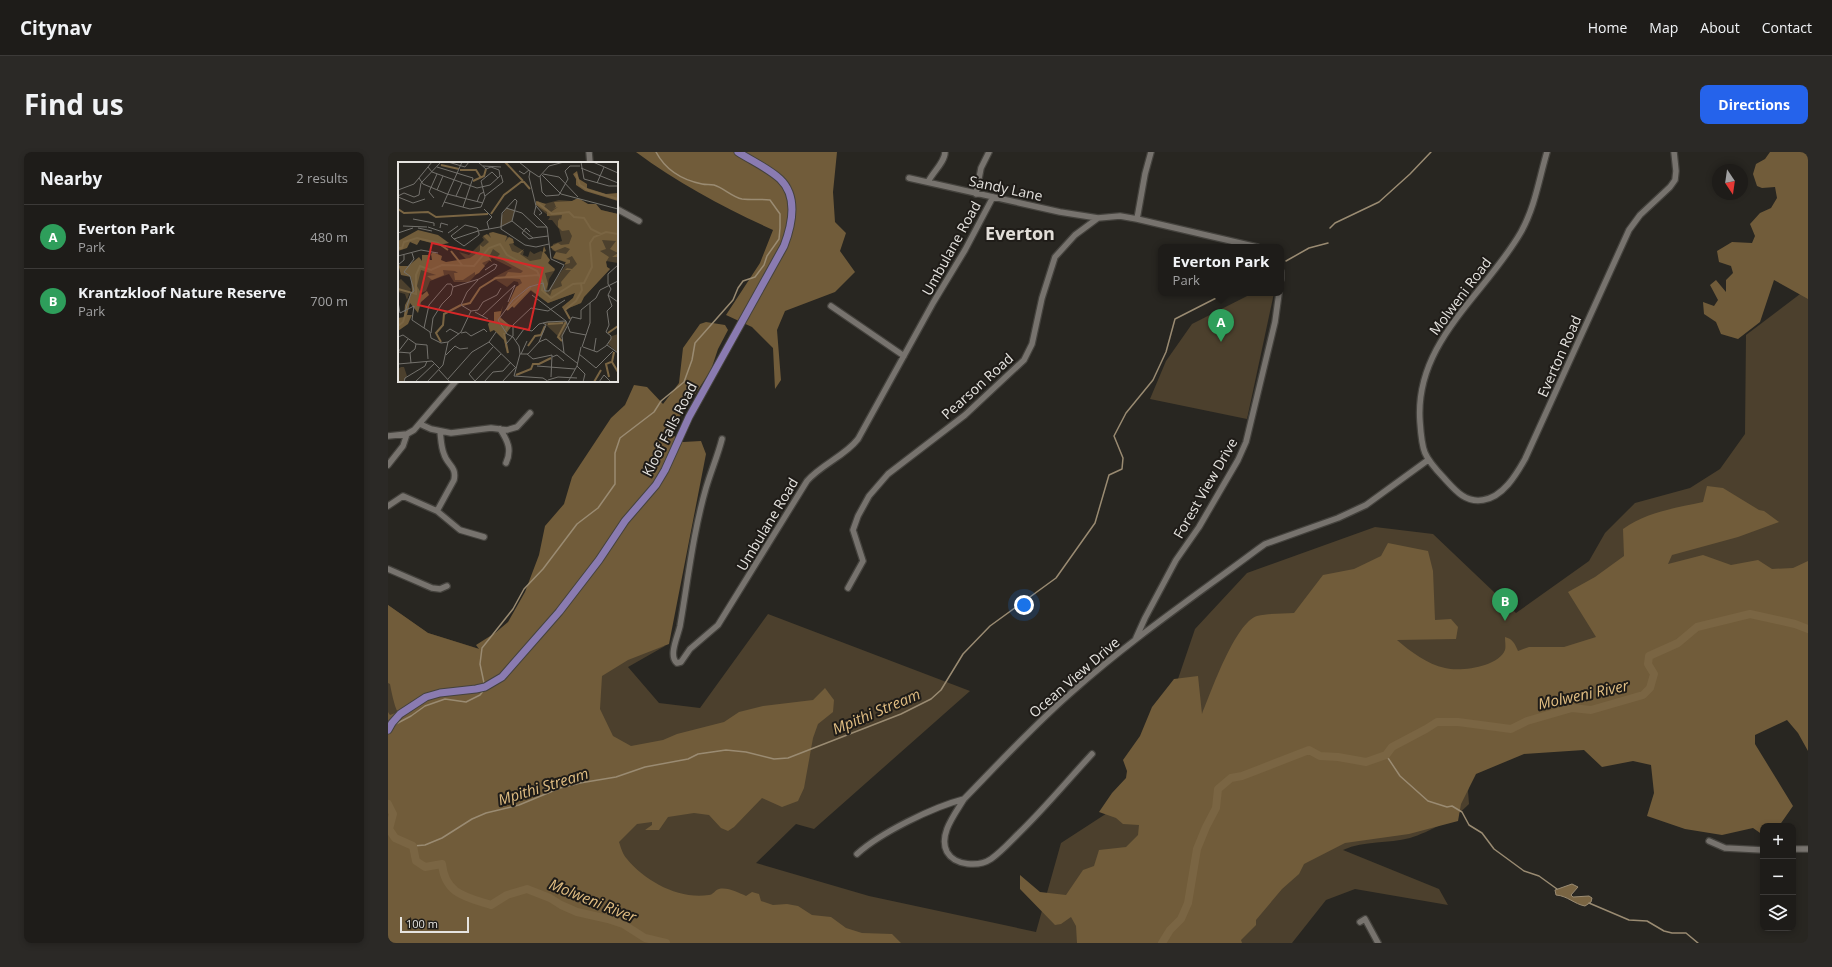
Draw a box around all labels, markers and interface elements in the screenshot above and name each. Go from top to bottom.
text: Citynav [20,15,92,41]
text: Home [1588,18,1627,37]
text: Map [1649,18,1678,37]
text: About [1700,18,1740,37]
text: Contact [1762,18,1812,37]
text: Find us [24,85,124,123]
button: Directions [1700,85,1808,124]
inset map [398,162,618,382]
north arrow [1712,164,1748,200]
text: Nearby [40,167,102,190]
text: 2 results [296,169,348,187]
street label: Sandy Lane [967,171,1045,205]
street label: Umbulane Road [917,197,985,299]
text: Everton Park [78,218,175,238]
district label: Everton [985,221,1055,245]
text: A [49,228,57,246]
text: 480 m [310,228,348,246]
text: Park [78,238,105,256]
popup [1158,244,1284,296]
text: Everton Park [1173,251,1269,271]
street label: Molweni Road [1425,253,1495,339]
text: Park [1173,271,1200,289]
text: Krantzkloof Nature Reserve [78,282,286,302]
text: B [49,292,57,310]
text: 700 m [310,292,348,310]
text: Park [78,302,105,320]
pin: A [1208,309,1234,342]
street label: Everton Road [1533,312,1585,400]
street label: Pearson Road [937,349,1017,423]
street label: Kloof Falls Road [637,379,701,479]
street label: Forest View Drive [1169,434,1242,542]
street label: Umbulane Road [732,474,802,574]
pin: B [1492,588,1518,621]
your location [1014,595,1034,615]
street label: Ocean View Drive [1025,632,1123,722]
water label: Molweni River [1536,674,1631,713]
water label: Mpithi Stream [829,683,923,739]
water label: Mpithi Stream [495,763,591,809]
map controls [1760,823,1796,931]
button: + [1760,823,1796,859]
button: − [1760,859,1796,895]
water label: Molweni River [547,873,640,927]
button: layers [1760,895,1796,931]
scale bar [400,915,469,934]
text: 100 m [406,916,438,931]

